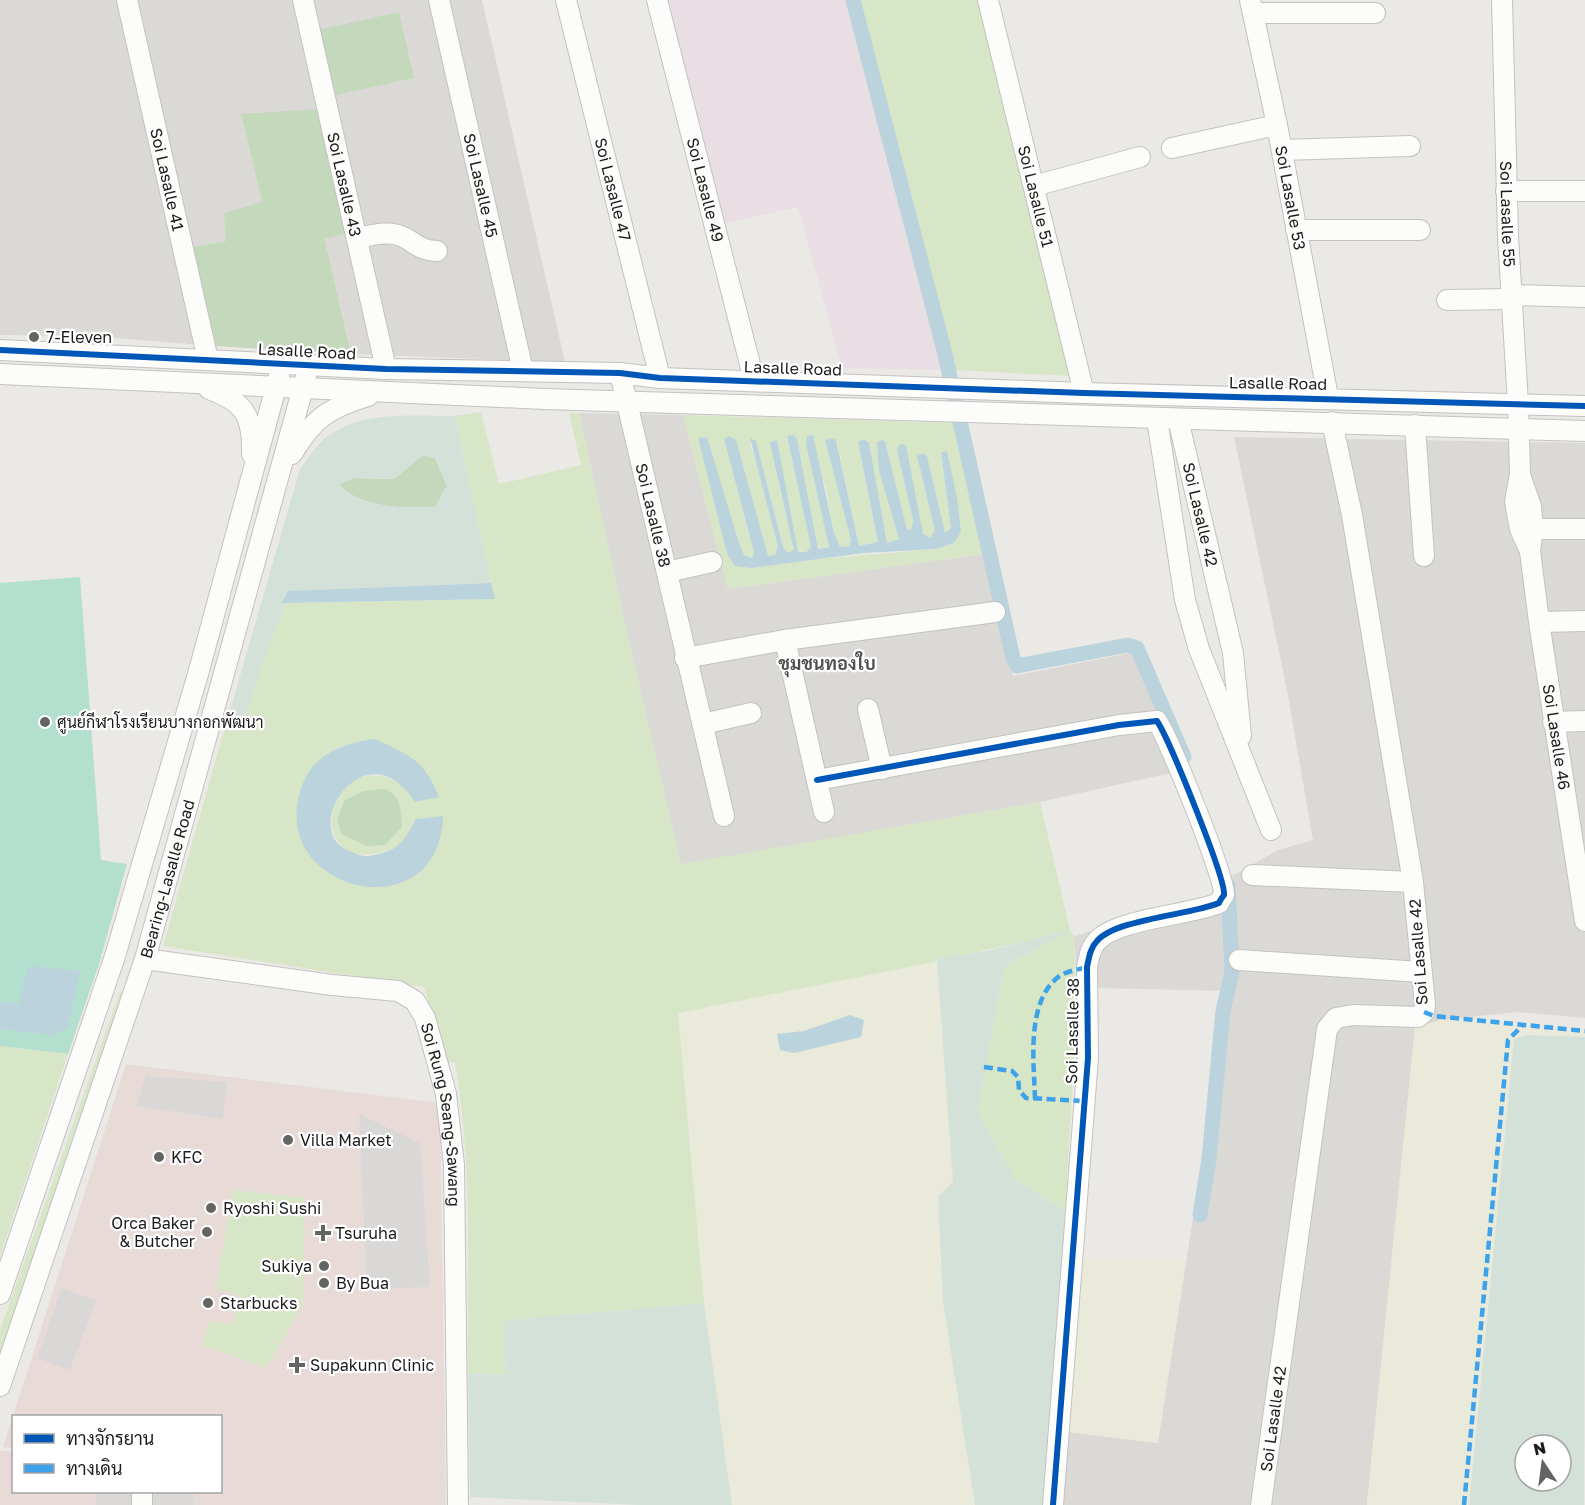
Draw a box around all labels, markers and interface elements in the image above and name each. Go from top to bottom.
street label: Soi Lasalle 41 [146,126,189,233]
street label: Soi Lasalle 43 [323,130,366,239]
street label: Soi Lasalle 45 [459,131,502,239]
street label: Soi Lasalle 47 [591,136,636,243]
street label: Soi Lasalle 49 [683,136,728,244]
street label: Soi Lasalle 51 [1014,143,1058,250]
street label: Soi Lasalle 53 [1271,144,1310,252]
street label: Soi Lasalle 55 [1496,161,1520,267]
place label: 7-Eleven [46,327,112,347]
marker: 7-Eleven [27,330,41,344]
street label: Lasalle Road [257,338,357,364]
street label: Lasalle Road [743,356,843,380]
street label: Lasalle Road [1229,372,1327,394]
street label: Soi Lasalle 42 [1179,460,1222,569]
street label: Soi Lasalle 38 [631,461,675,569]
district label: ชุมชนทองใบ [778,651,876,678]
street label: Soi Lasalle 46 [1539,683,1575,791]
place label: ศูนย์กีฬาโรงเรียนบางกอกพัฒนา [57,710,264,734]
marker: ศูนย์กีฬาโรงเรียนบางกอกพัฒนา [38,715,52,729]
street label: Bearing-Lasalle Road [136,797,199,961]
street label: Soi Lasalle 42 [1404,898,1432,1006]
street label: Soi Lasalle 38 [1061,978,1083,1084]
street label: Soi Rung Seang-Sawang [417,1020,464,1207]
place label: Villa Market [300,1130,392,1150]
marker: Villa Market [281,1133,295,1147]
place label: KFC [171,1147,202,1167]
marker: KFC [152,1150,166,1164]
place label: Ryoshi Sushi [223,1198,321,1218]
marker: Ryoshi Sushi [204,1201,218,1215]
place label: Orca Baker & Butcher [111,1213,195,1251]
place label: Tsuruha [335,1223,397,1243]
marker: Orca Baker & Butcher [200,1225,214,1239]
marker: Tsuruha [316,1226,330,1240]
place label: Sukiya [261,1256,312,1276]
marker: Sukiya [317,1259,331,1273]
place label: By Bua [336,1273,389,1293]
marker: By Bua [317,1276,331,1290]
place label: Starbucks [220,1293,297,1313]
marker: Starbucks [201,1296,215,1310]
place label: Supakunn Clinic [310,1355,435,1375]
marker: Supakunn Clinic [288,1356,306,1374]
street label: Soi Lasalle 42 [1256,1365,1290,1473]
legend [12,1415,222,1493]
text: ทางจักรยาน [66,1427,154,1449]
north arrow [1513,1433,1573,1493]
text: N [1531,1437,1548,1459]
text: ทางเดิน [66,1457,122,1479]

